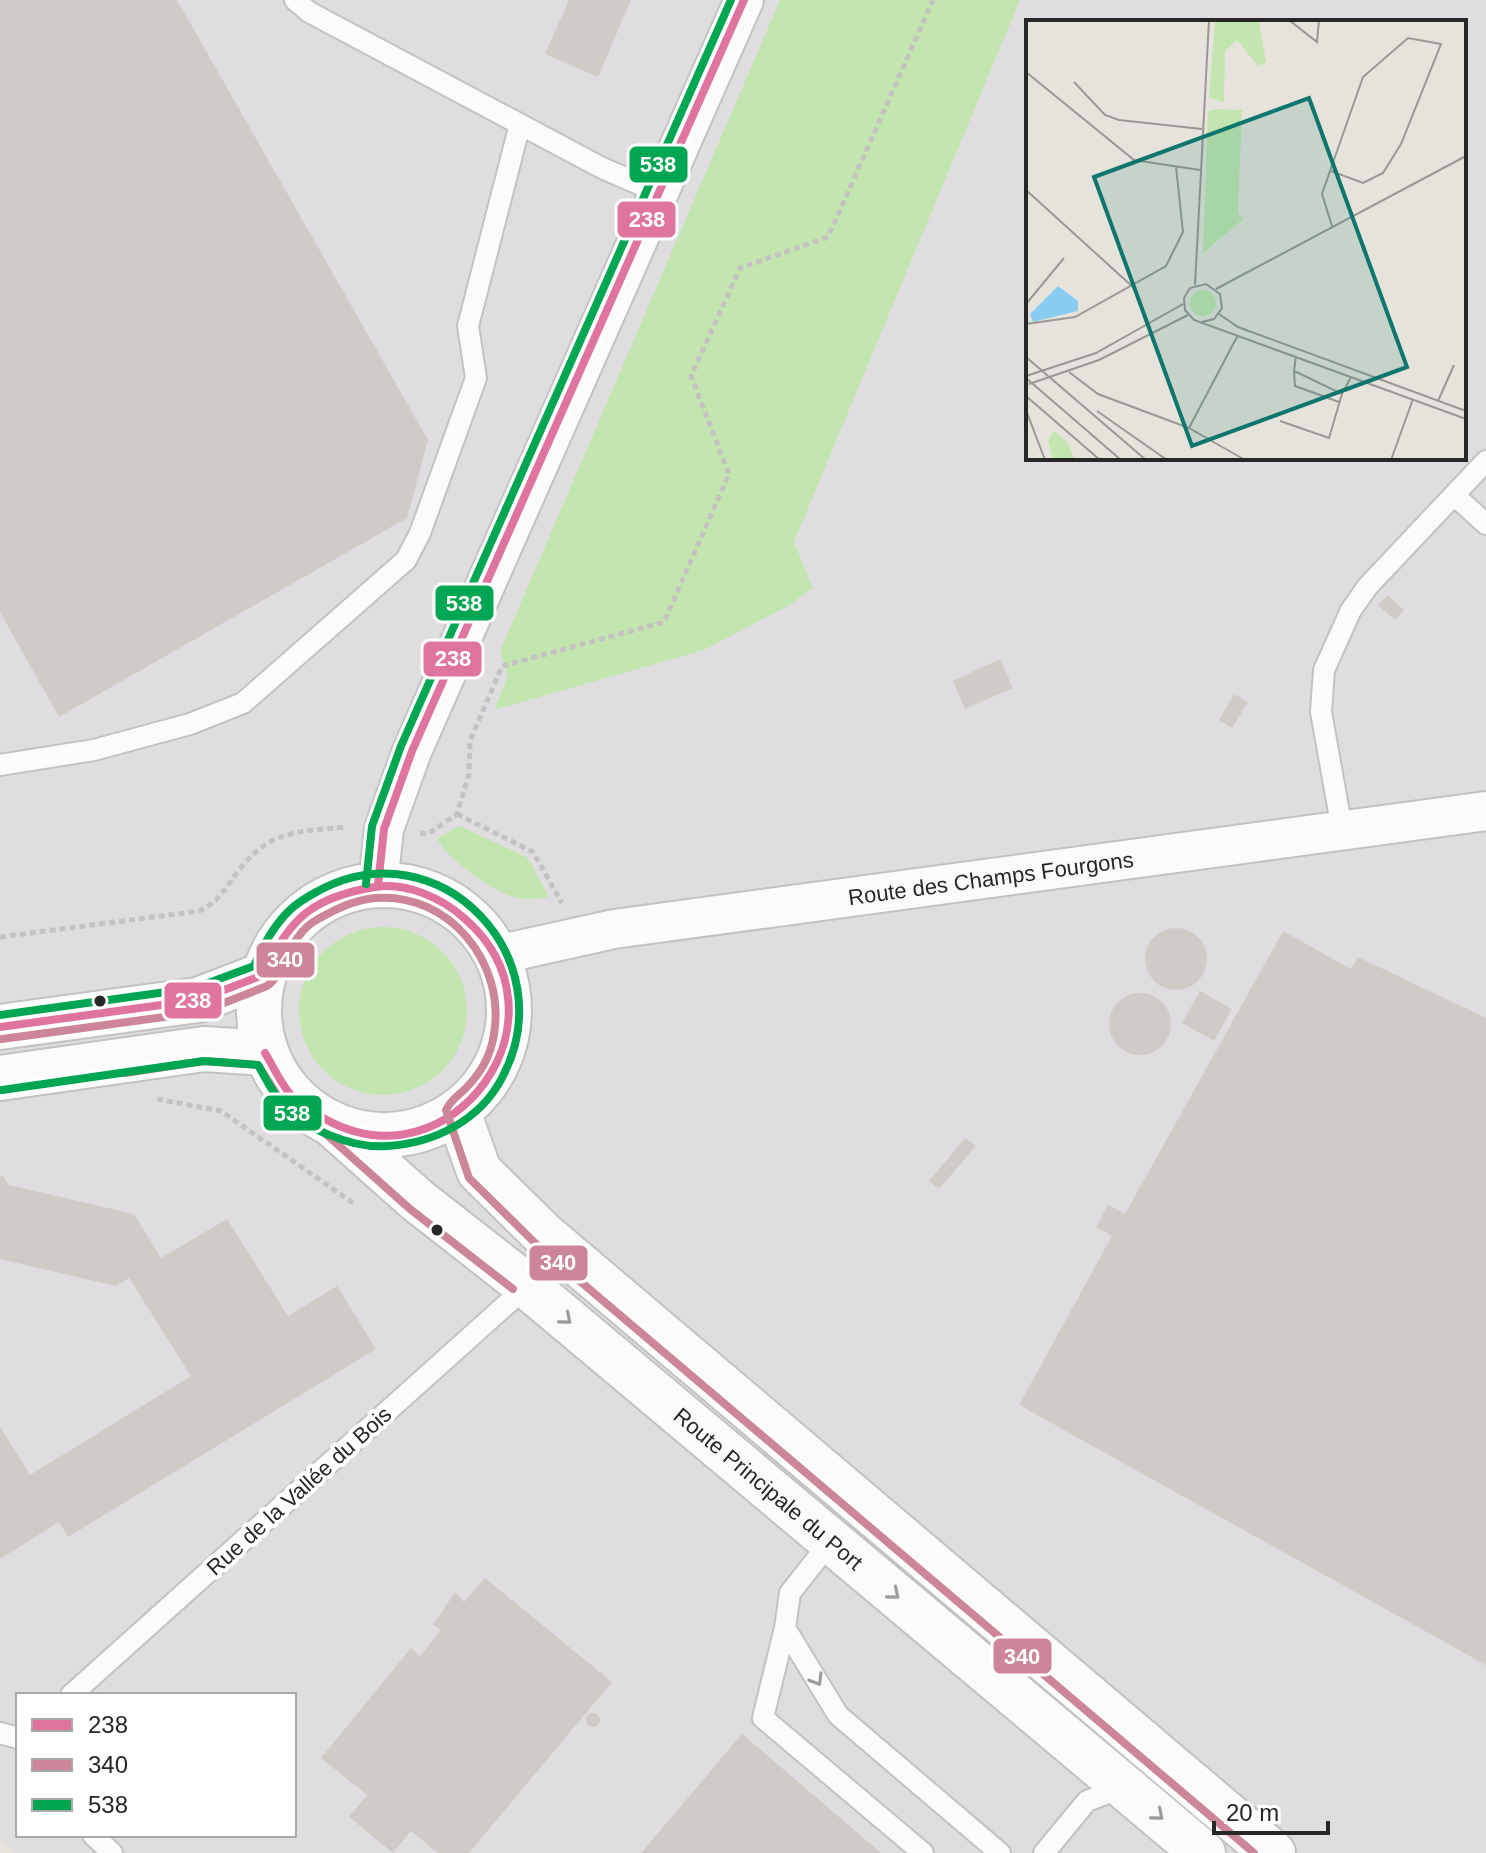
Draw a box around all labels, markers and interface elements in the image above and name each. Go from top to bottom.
inset map [1026,20,1466,460]
line badge: 538 [628,145,689,184]
text: 538 [640,152,676,177]
line badge: 238 [616,200,677,239]
text: 238 [629,207,665,232]
line badge: 538 [434,584,495,622]
text: 538 [446,591,482,616]
line badge: 238 [422,640,483,678]
text: 238 [435,646,471,671]
street label: Route des Champs Fourgons [847,846,1135,910]
line badge: 340 [255,941,316,979]
text: 340 [267,947,303,972]
line badge: 238 [163,981,223,1020]
text: 238 [175,988,211,1013]
unlabelled marker [92,993,108,1009]
line badge: 538 [262,1094,323,1132]
text: 538 [274,1101,310,1126]
unlabelled marker [429,1222,445,1238]
line badge: 340 [528,1244,589,1282]
text: 340 [540,1250,576,1275]
one-way arrow [557,1309,571,1324]
street label: Rue de la Vallée du Bois [202,1402,396,1580]
street label: Route Principale du Port [669,1402,868,1575]
one-way arrow [885,1584,899,1599]
line badge: 340 [992,1637,1053,1675]
text: 340 [1004,1644,1040,1669]
one-way arrow [807,1671,822,1686]
legend [16,1693,296,1837]
text: 238 [88,1711,128,1738]
text: 340 [88,1751,128,1778]
scale bar [1214,1785,1328,1835]
text: 538 [88,1791,128,1818]
text: 20 m [1226,1799,1279,1826]
one-way arrow [1148,1805,1163,1820]

